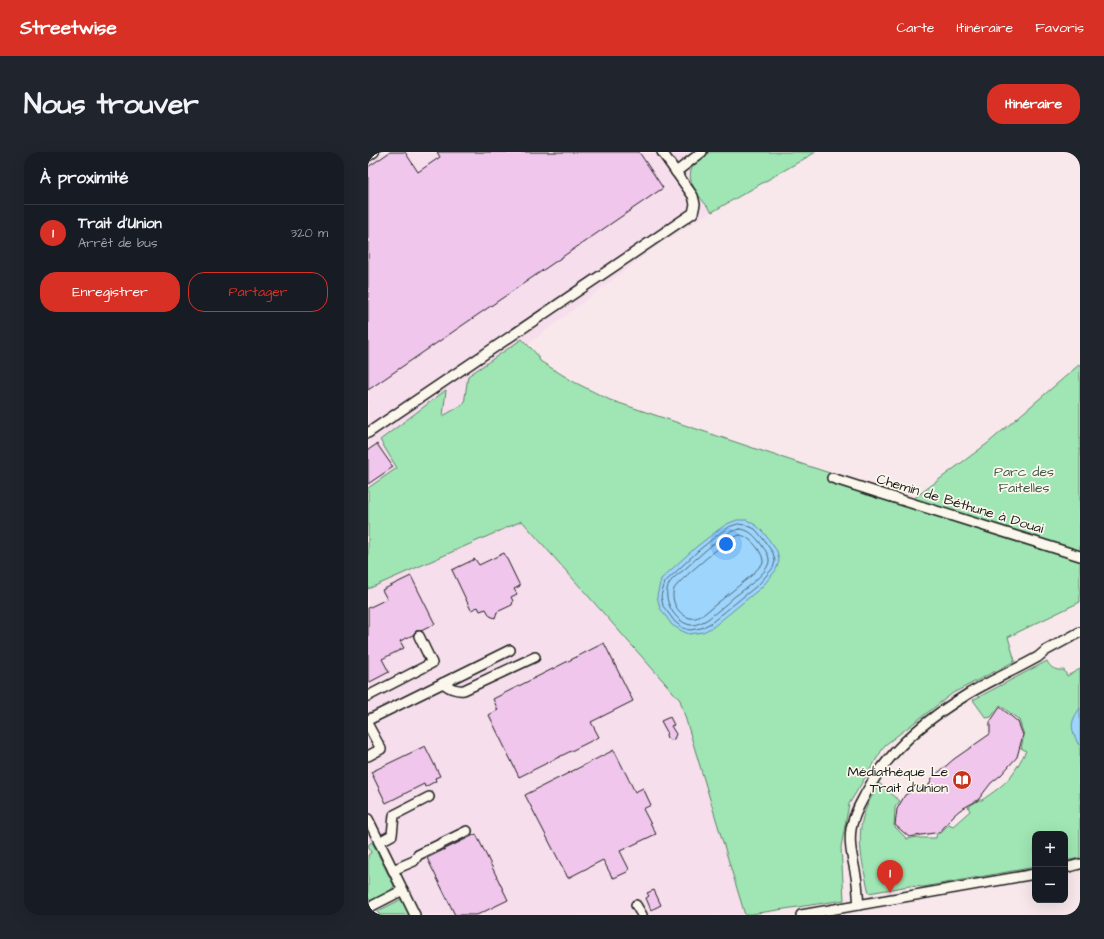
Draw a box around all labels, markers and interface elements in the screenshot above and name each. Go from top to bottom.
text: Streetwise [20,15,117,42]
text: Carte [896,18,934,38]
text: Itinéraire [956,18,1013,38]
text: Favoris [1035,18,1084,38]
button: Itinéraire [987,84,1080,124]
text: Nous trouver [24,85,199,124]
text: À proximité [40,166,129,190]
text: Trait d'Union [78,213,162,234]
text: 1 [52,224,54,242]
text: 320 m [290,224,328,242]
text: Arrêt de bus [78,234,158,252]
button: Enregistrer [40,272,180,312]
button: Partager [188,272,328,312]
park label: Parc des Faitelles [994,462,1054,498]
street label: Chemin de Béthune à Douai [874,469,1046,539]
your location [716,534,736,554]
place label: Médiathèque Le Trait d'Union [848,762,948,798]
library icon: Médiathèque Le Trait d'Union [951,769,973,791]
map controls [1032,831,1068,903]
button: + [1032,831,1068,867]
pin: 1 [877,860,903,893]
button: − [1032,867,1068,903]

